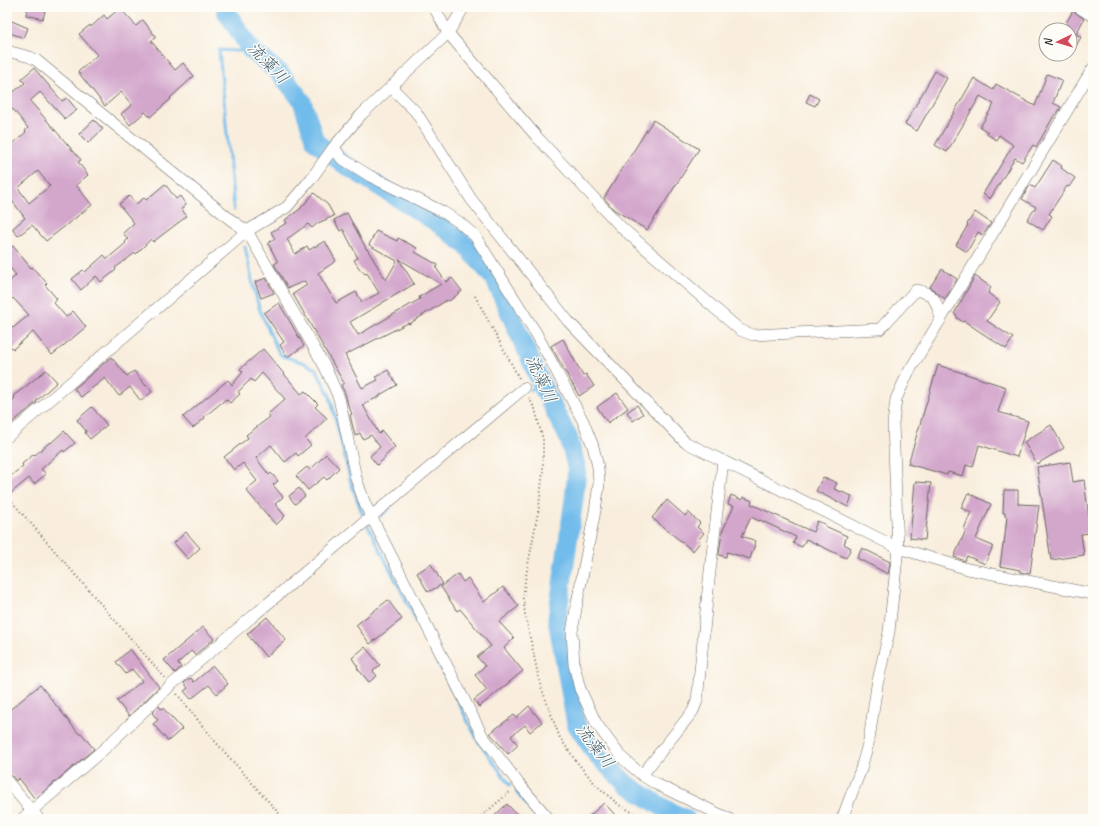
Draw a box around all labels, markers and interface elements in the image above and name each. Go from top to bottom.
north arrow [1038,22,1078,62]
water label: 流藻川 [243,37,293,89]
text: N [1041,37,1055,47]
water label: 流藻川 [521,351,561,407]
water label: 流藻川 [571,719,619,773]

